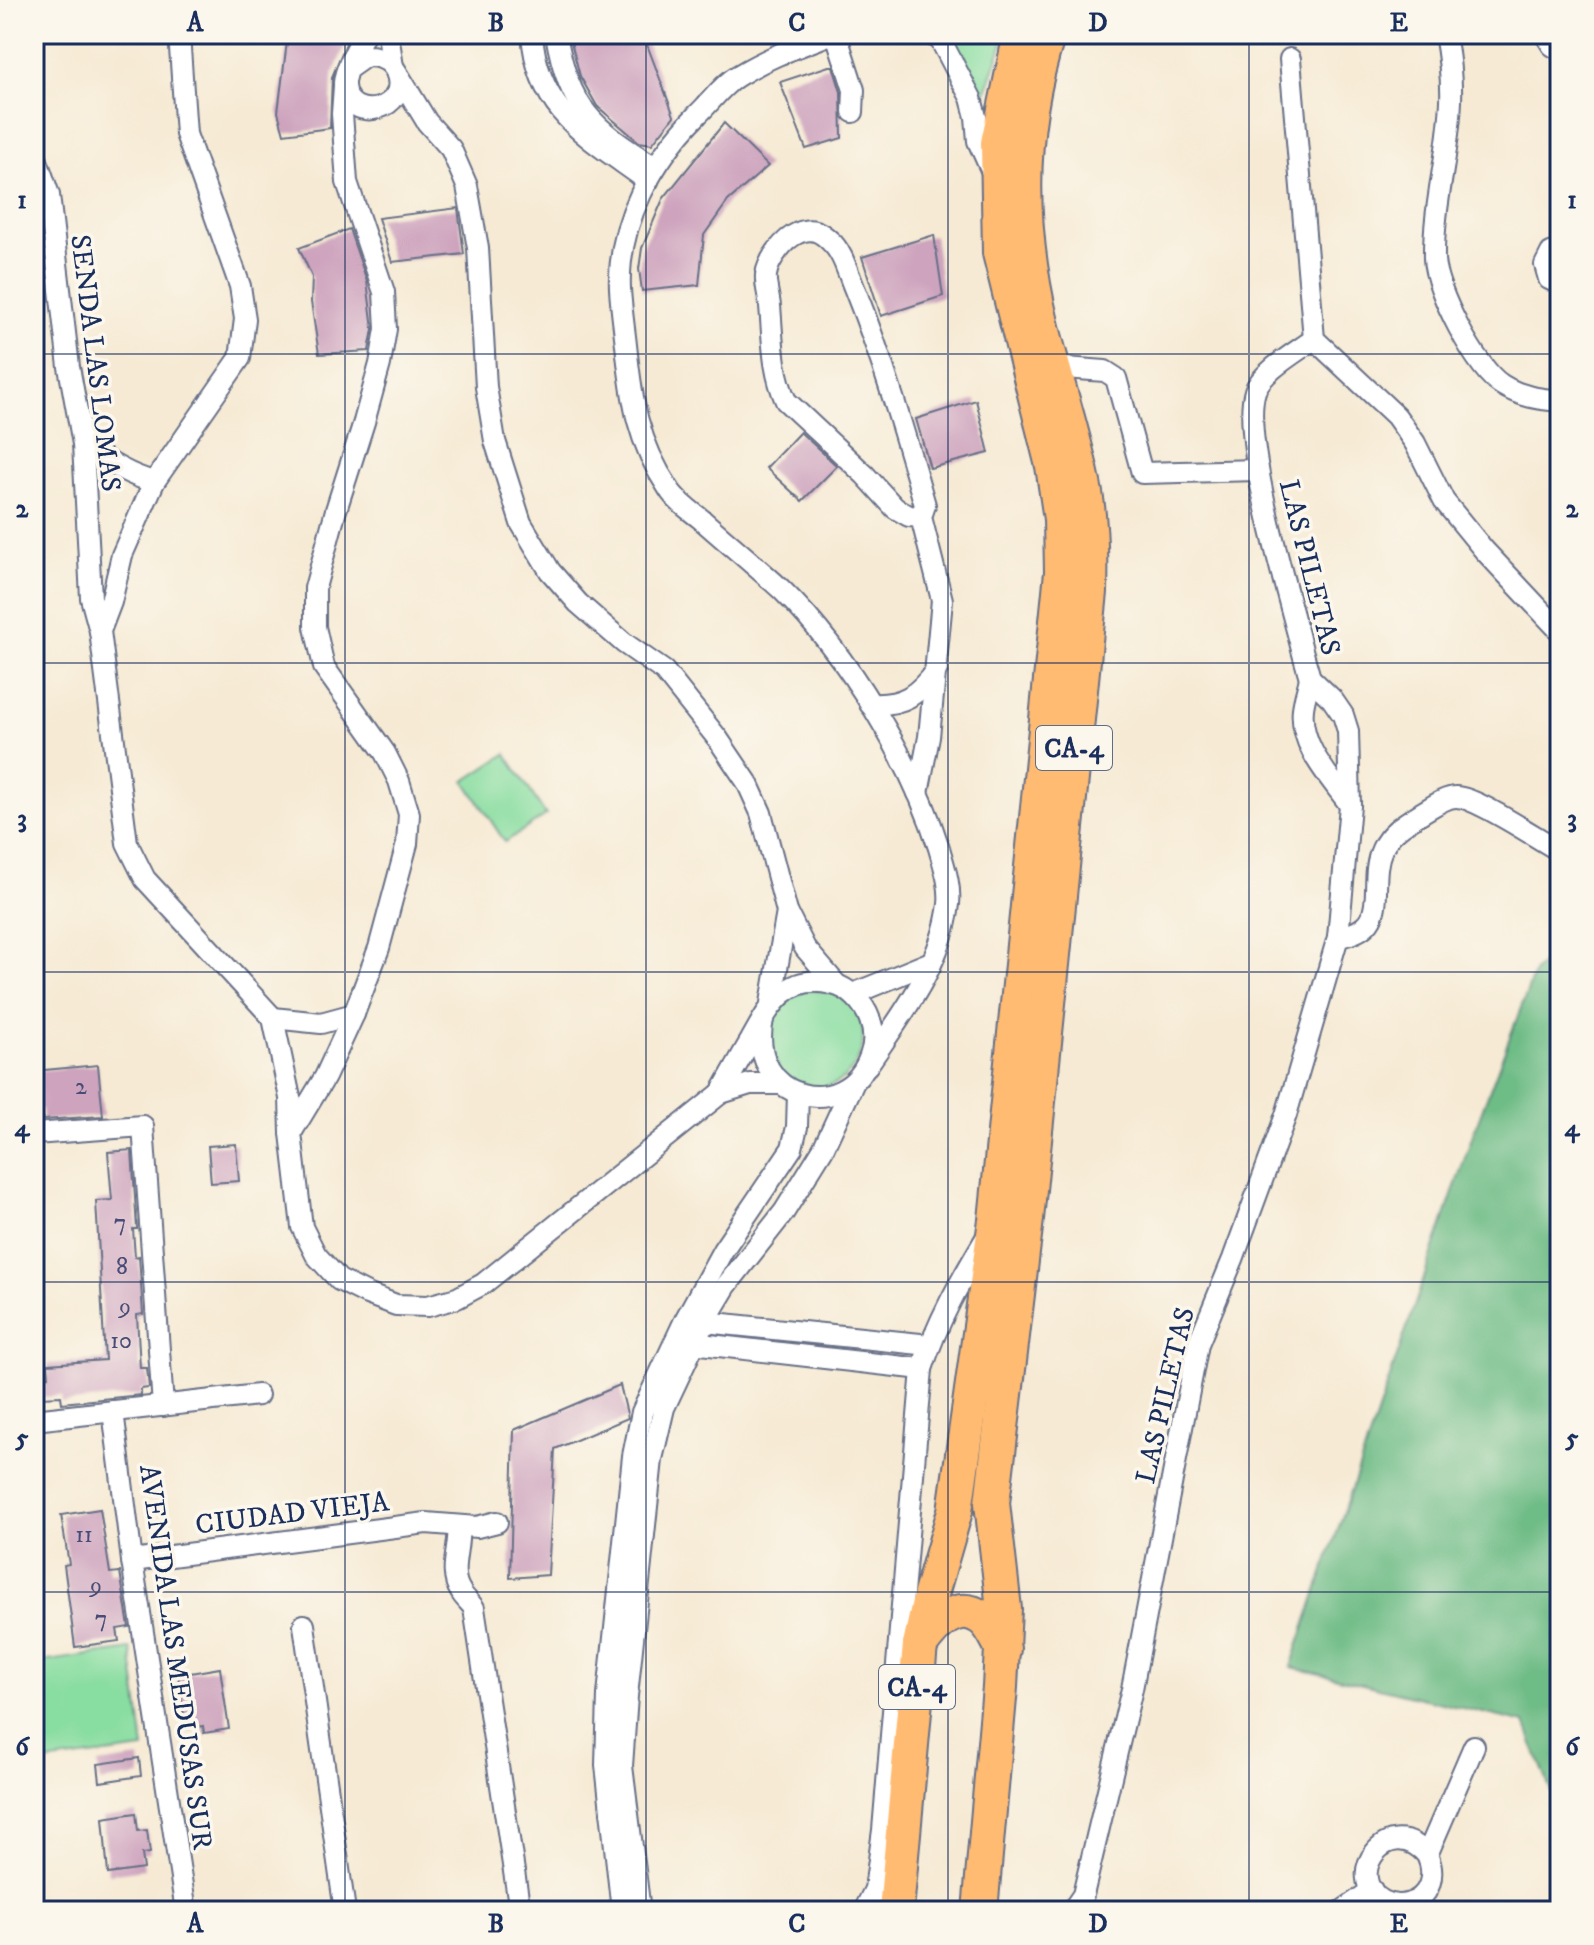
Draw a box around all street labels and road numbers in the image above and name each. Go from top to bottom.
street label: SENDA LAS LOMAS [62,233,129,494]
street label: LAS PILETAS [1271,476,1348,659]
road number: CA-4 [1036,726,1112,770]
street label: LAS PILETAS [1128,1304,1203,1487]
street label: AVENIDA LAS MEDUSAS SUR [131,1462,220,1852]
street label: CIUDAD VIEJA [193,1484,392,1543]
road number: CA-4 [879,1665,955,1709]

